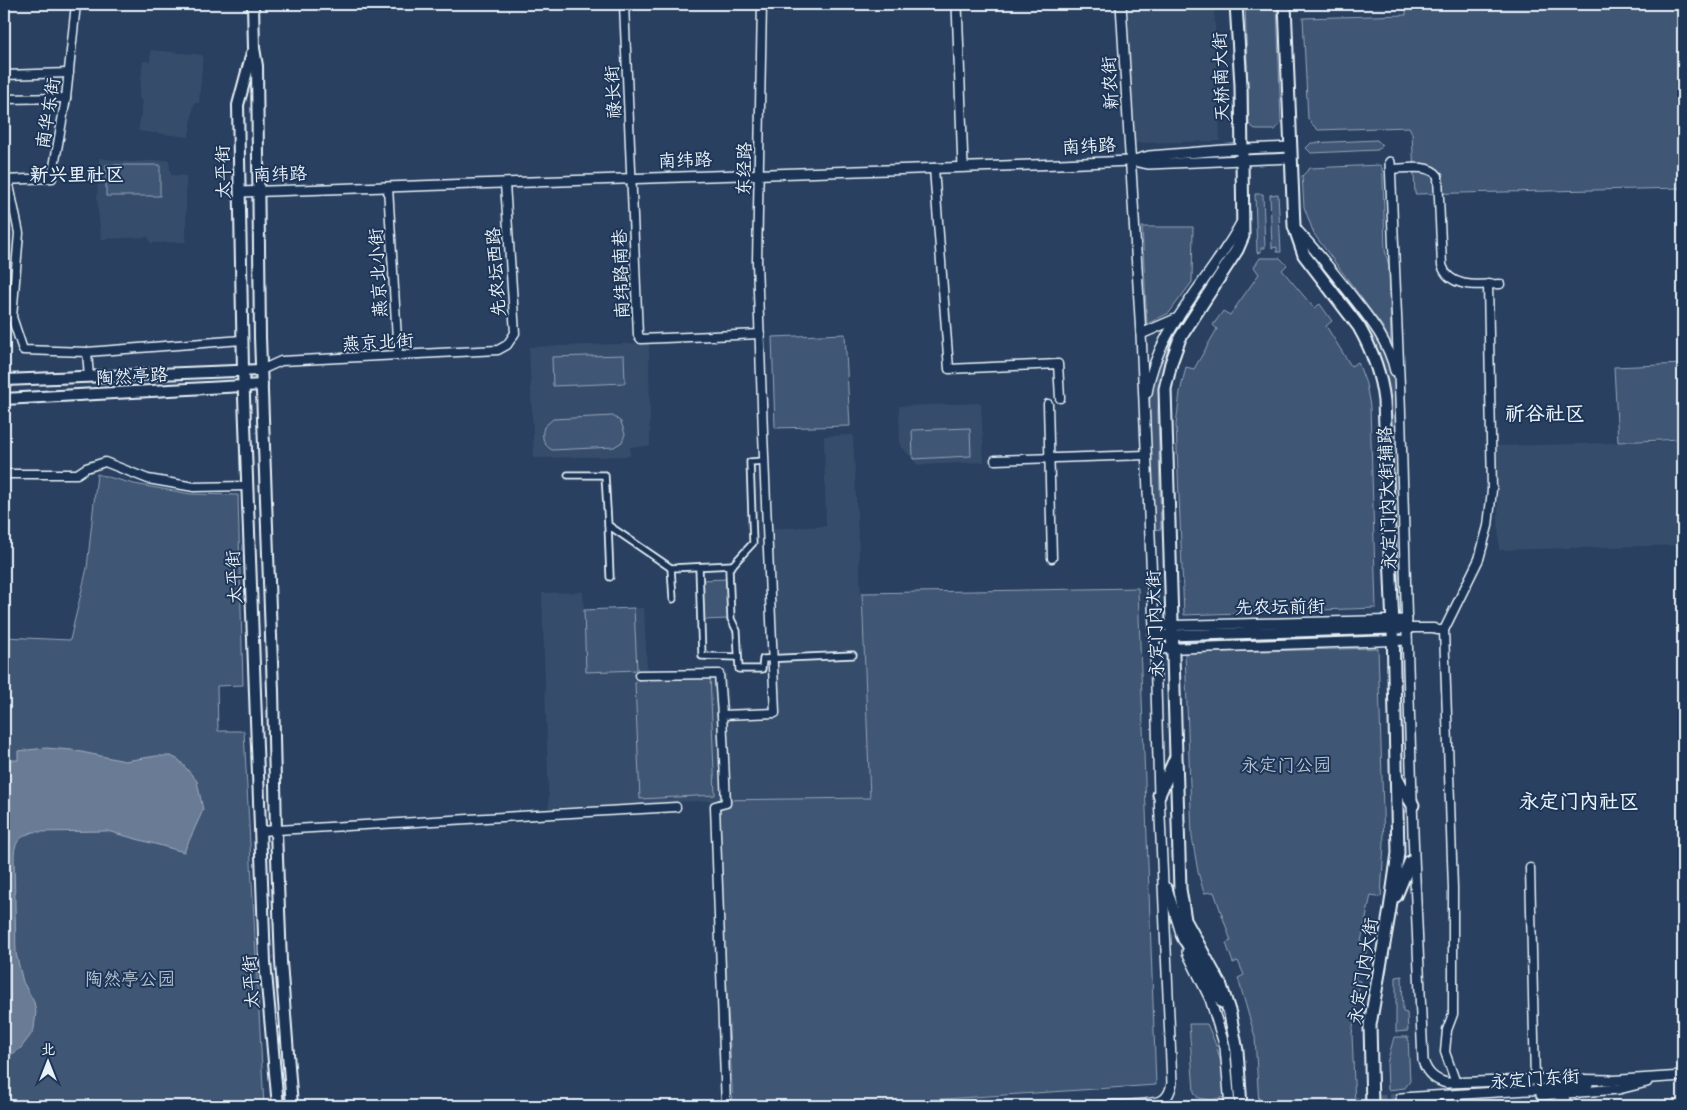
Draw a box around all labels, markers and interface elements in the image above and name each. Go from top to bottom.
street label: 天桥南大街 [1208,32,1234,122]
street label: 新农街 [1098,55,1122,111]
street label: 禄长街 [601,64,625,120]
street label: 南华东街 [32,76,64,150]
street label: 南纬路 [1061,134,1117,158]
street label: 东经路 [733,142,755,196]
street label: 太平街 [212,145,234,199]
street label: 南纬路 [658,148,712,172]
street label: 南纬路 [253,162,307,186]
district label: 新兴里社区 [29,163,125,187]
street label: 先农坛西路 [482,226,510,318]
street label: 燕京北小街 [365,227,391,319]
street label: 南纬路南巷 [608,229,634,319]
street label: 燕京北街 [341,329,415,355]
street label: 陶然亭路 [95,363,169,389]
district label: 祈谷社区 [1505,401,1585,426]
street label: 永定门内大街辅路 [1373,426,1401,570]
street label: 太平街 [222,549,246,605]
street label: 永定门内大街 [1142,570,1168,678]
street label: 先农坛前街 [1235,595,1325,619]
park label: 永定门公园 [1241,754,1331,776]
district label: 永定门内社区 [1519,789,1639,814]
street label: 永定门内大街 [1344,916,1382,1026]
street label: 太平街 [238,954,264,1010]
park label: 陶然亭公园 [85,968,175,990]
north arrow [22,1038,72,1088]
text: 北 [41,1041,55,1058]
street label: 永定门东街 [1489,1065,1581,1093]

